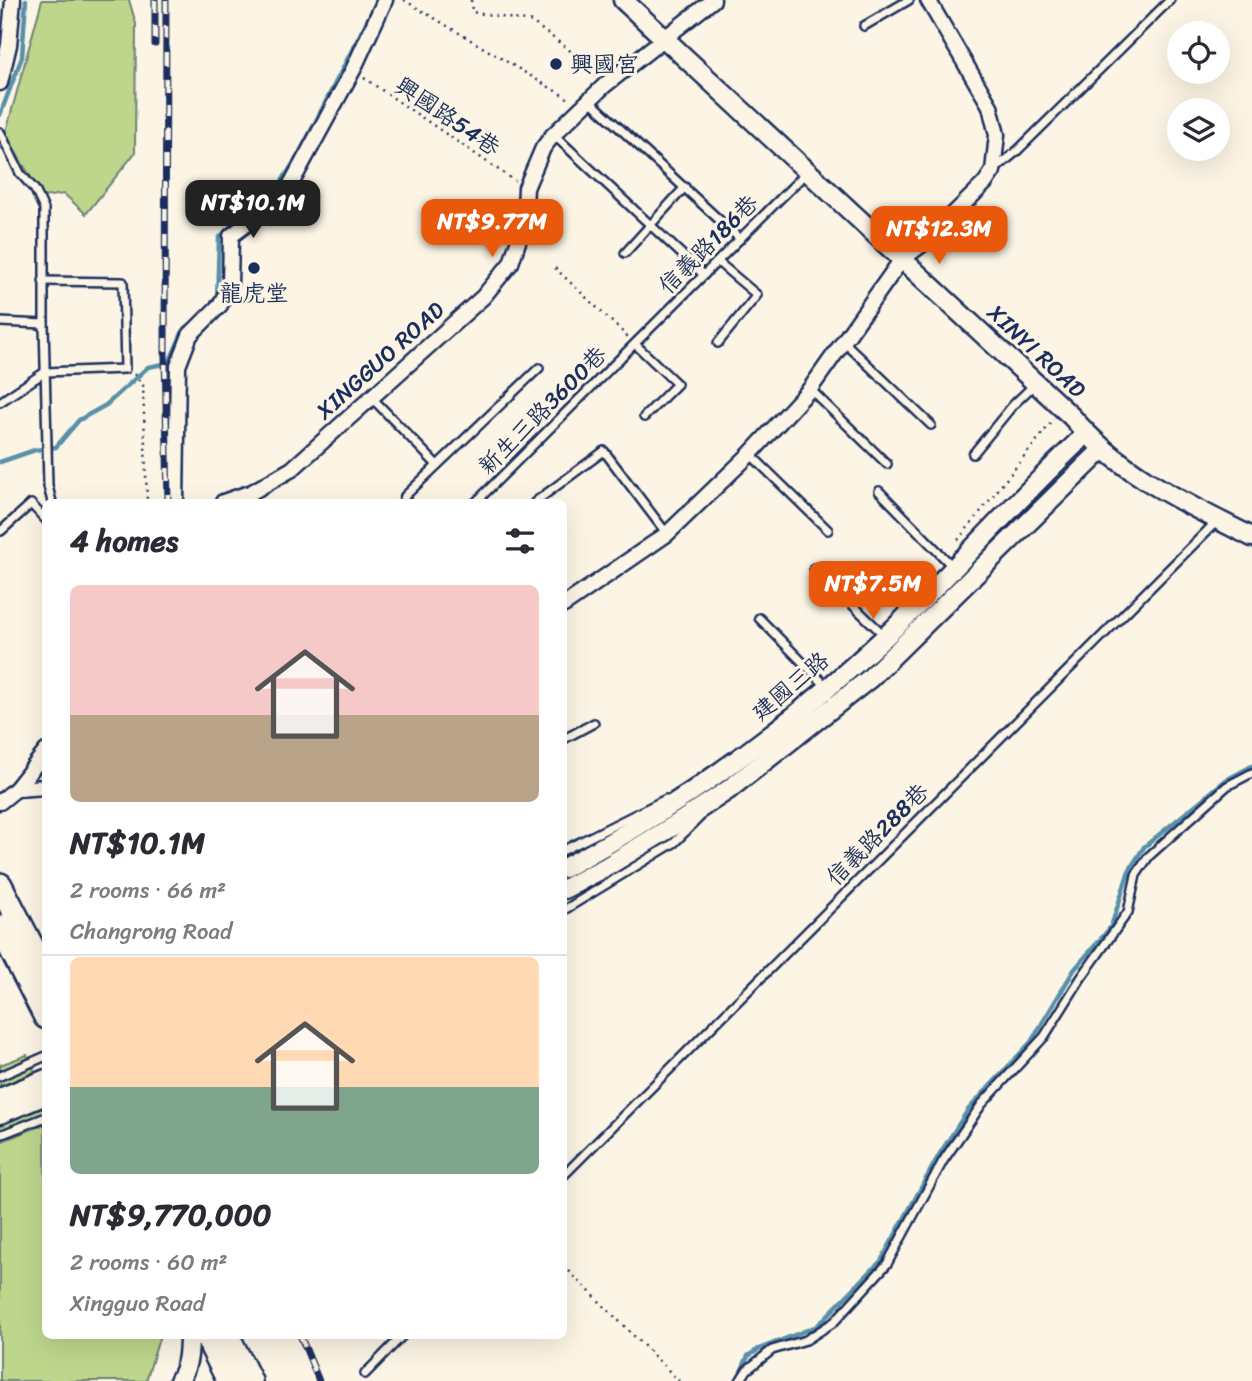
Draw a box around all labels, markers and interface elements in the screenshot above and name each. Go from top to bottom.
map controls [1167,21,1230,161]
button: locate [1167,21,1230,84]
place label: 興國宮 [570,44,639,85]
marker: 興國宮 [548,56,564,72]
street label: 興國路54巷 [386,66,510,168]
button: layers [1167,98,1230,161]
pin: NT$10.1M [181,180,325,240]
text: NT$10.1M [201,182,305,223]
street label: 信義路186巷 [648,184,769,304]
pin: NT$9.77M [420,200,564,259]
text: NT$9.77M [437,201,547,242]
pin: NT$12.3M [867,206,1011,266]
text: NT$12.3M [887,208,991,249]
marker: 龍虎堂 [246,260,262,276]
place label: 龍虎堂 [220,273,289,314]
street label: XINGGUO ROAD [305,291,455,431]
street label: XINYI ROAD [977,293,1096,409]
street label: 新生三路3600巷 [468,335,618,485]
text: 4 homes [70,514,178,568]
icon: filters [501,522,539,560]
pin: NT$7.5M [808,562,938,621]
text: NT$7.5M [825,563,921,604]
icon: home [242,631,368,757]
street label: 建國三路 [742,641,839,732]
street label: 信義路288巷 [816,772,940,896]
text: NT$10.1M [70,816,205,870]
text: 2 rooms · 66 m² [70,870,226,911]
text: Changrong Road [70,911,232,952]
icon: home [242,1003,368,1129]
text: NT$9,770,000 [70,1188,272,1242]
text: 2 rooms · 60 m² [70,1242,228,1283]
text: Xingguo Road [70,1283,205,1324]

